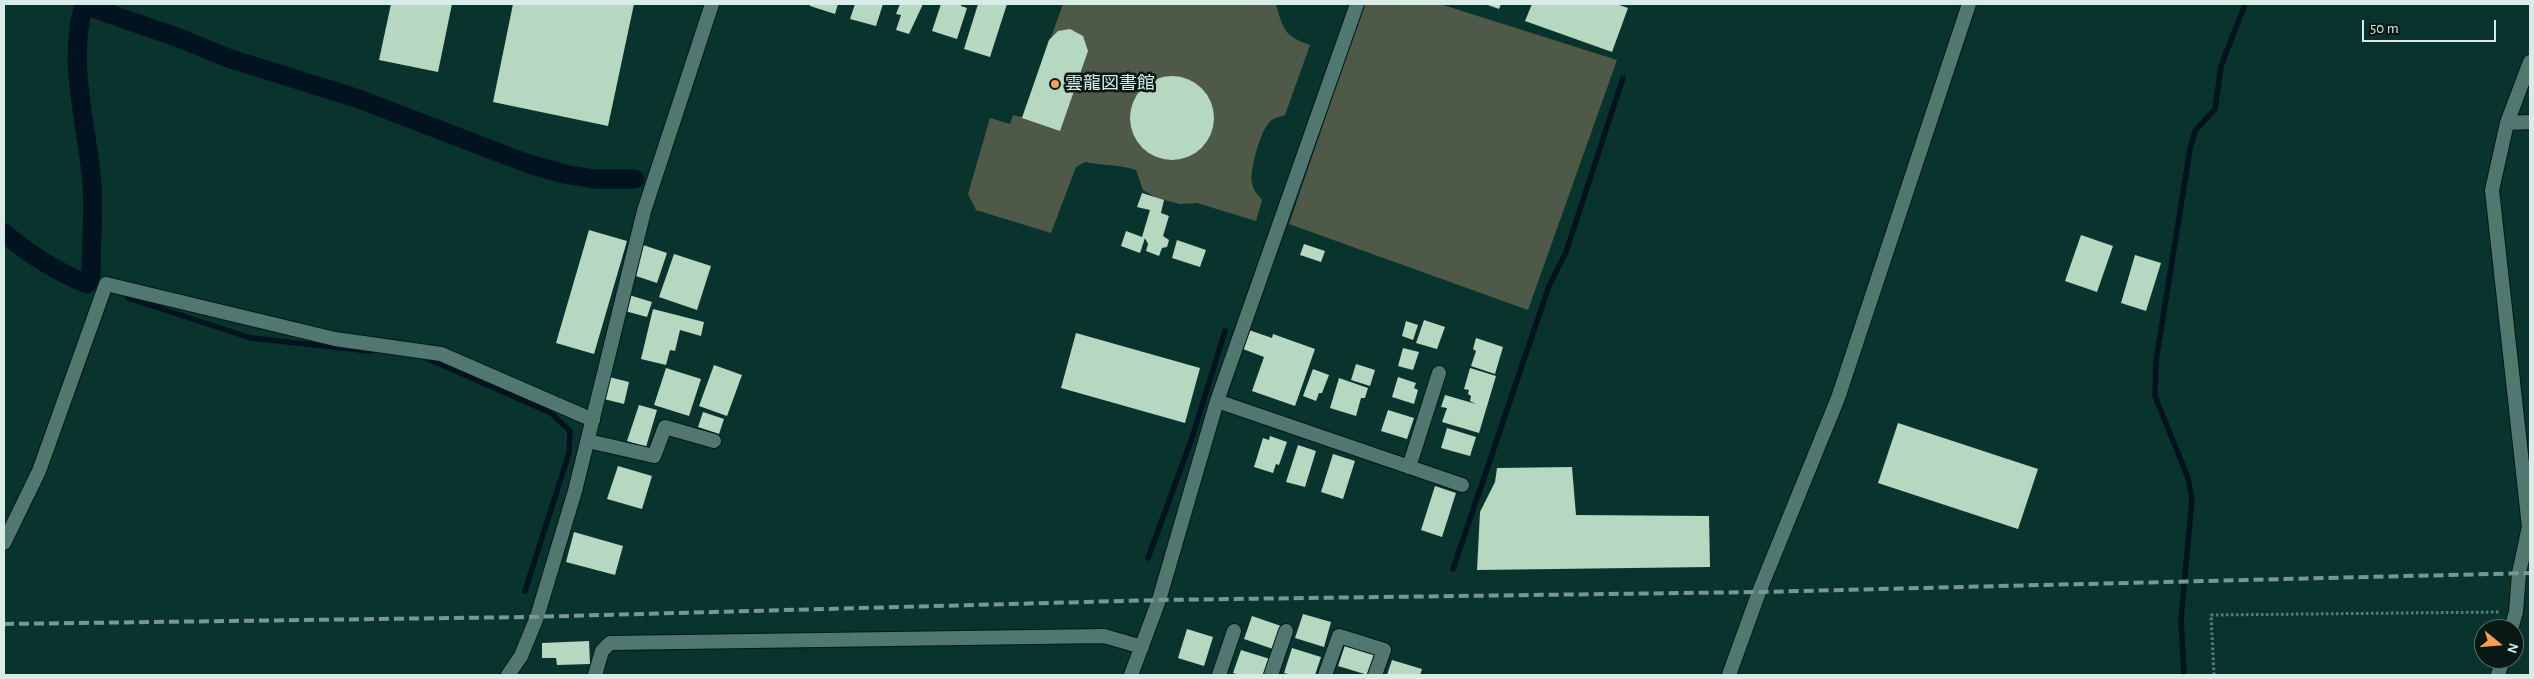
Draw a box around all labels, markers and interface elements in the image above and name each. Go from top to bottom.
scale bar [2364,10,2498,42]
text: 50 m [2370,21,2399,36]
place label: 雲龍図書館 [1065,73,1155,95]
marker: 雲龍図書館 [1049,78,1061,90]
north arrow [2474,619,2524,669]
text: N [2504,641,2521,655]

